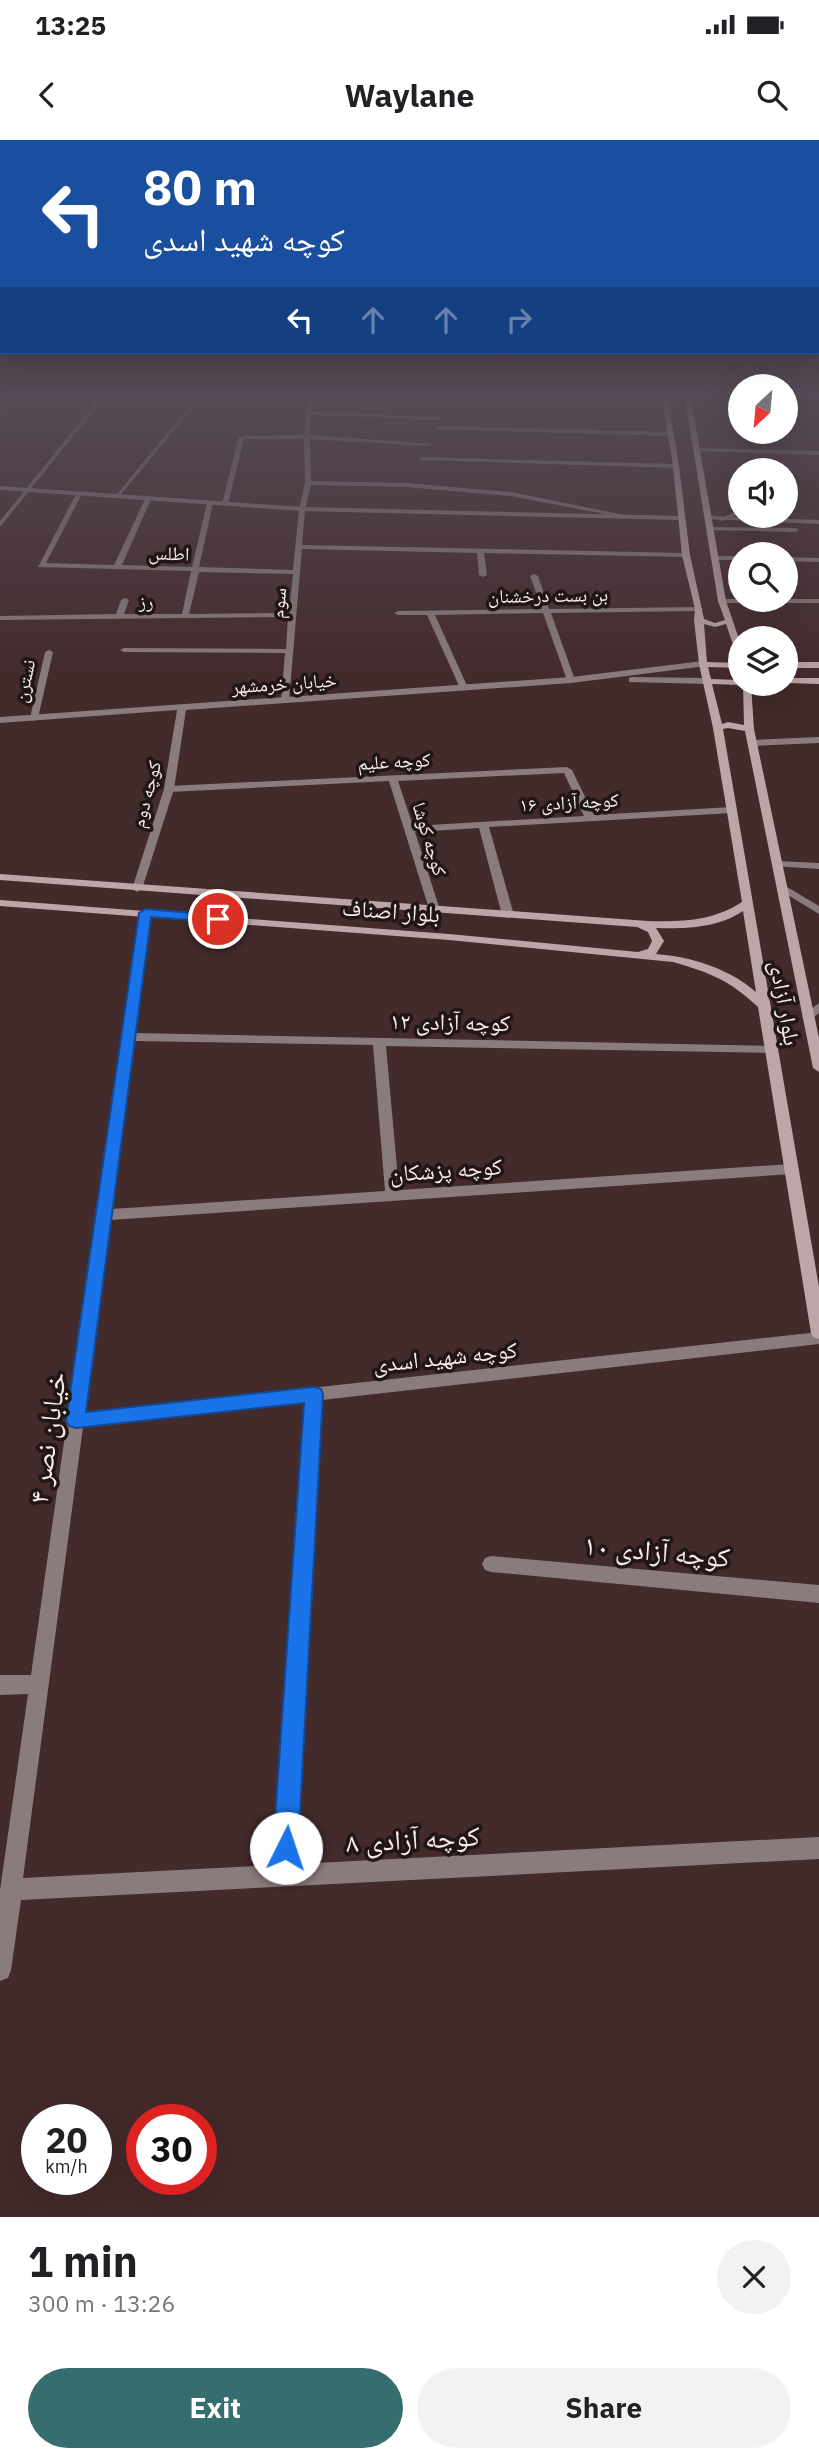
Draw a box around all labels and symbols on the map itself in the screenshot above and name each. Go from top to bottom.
north arrow [728,374,798,444]
street label: اطلس [148,540,190,566]
street label: بن بست درخشنان [488,582,608,608]
street label: سوم [265,587,293,620]
street label: رز [137,589,154,613]
street label: نسترن [8,657,40,705]
street label: خیابان خرمشهر [230,667,337,699]
street label: کوچه علیم [357,747,431,776]
street label: کوچه دوم [126,758,168,830]
street label: کوچه آزادی ۱۶ [519,787,619,817]
street label: کوچه کوشا [407,799,453,879]
pin [188,889,248,949]
street label: بلوار اصناف [341,892,441,928]
street label: بلوار آزادی [764,958,808,1048]
street label: کوچه آزادی ۱۲ [390,1005,511,1037]
street label: کوچه پزشکان [389,1150,504,1188]
street label: کوچه شهید اسدی [371,1333,519,1379]
street label: خیابان نصر ۴ [19,1370,74,1506]
street label: کوچه آزادی ۱۰ [582,1526,732,1575]
position arrow [249,1811,323,1885]
street label: کوچه آزادی ۸ [345,1816,481,1860]
speed limit sign: 30 [126,2104,217,2195]

